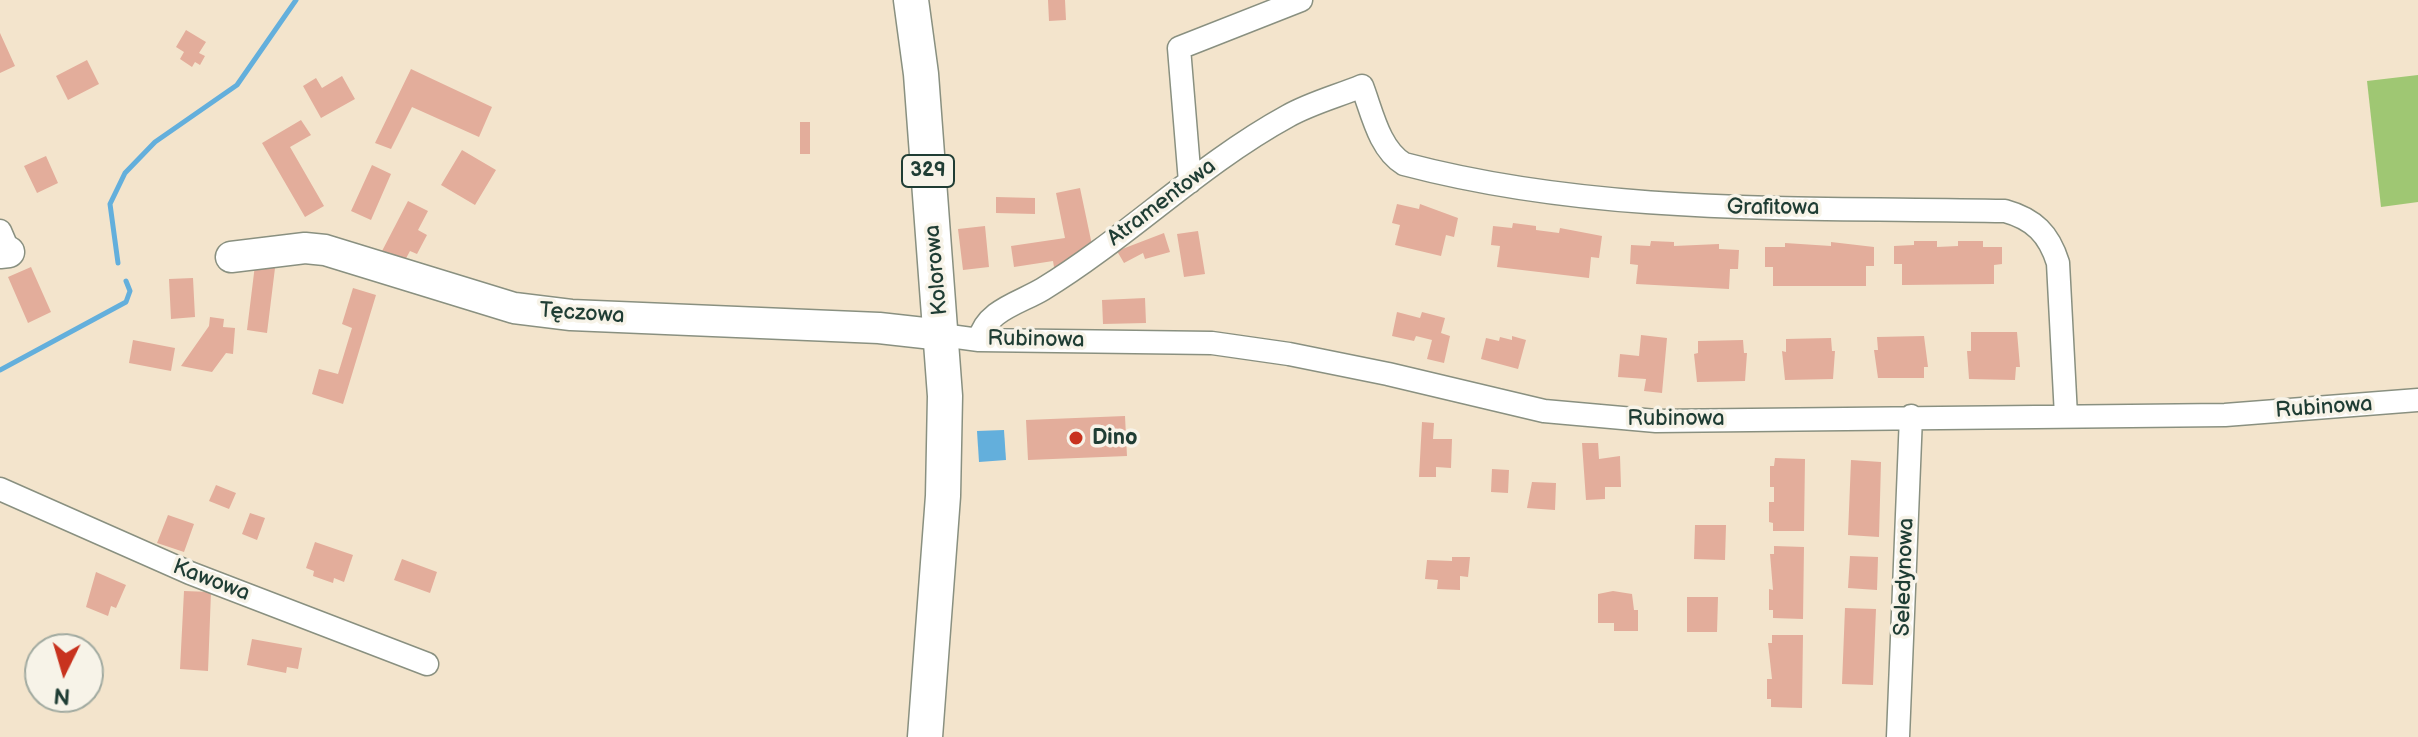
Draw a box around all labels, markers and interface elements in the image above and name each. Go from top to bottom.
street label: Atramentowa [1102,154,1222,252]
road number: 329 [902,155,954,187]
street label: Grafitowa [1727,195,1819,221]
street label: Kolorowa [920,224,954,316]
street label: Tęczowa [539,298,625,330]
street label: Rubinowa [987,326,1085,354]
street label: Rubinowa [2275,391,2373,425]
street label: Rubinowa [1627,406,1725,432]
place label: Dino [1092,425,1138,451]
marker: Dino [1067,429,1085,447]
street label: Seledynowa [1890,517,1920,637]
street label: Kawowa [169,554,253,608]
north arrow [24,633,104,713]
text: N [53,681,71,710]

